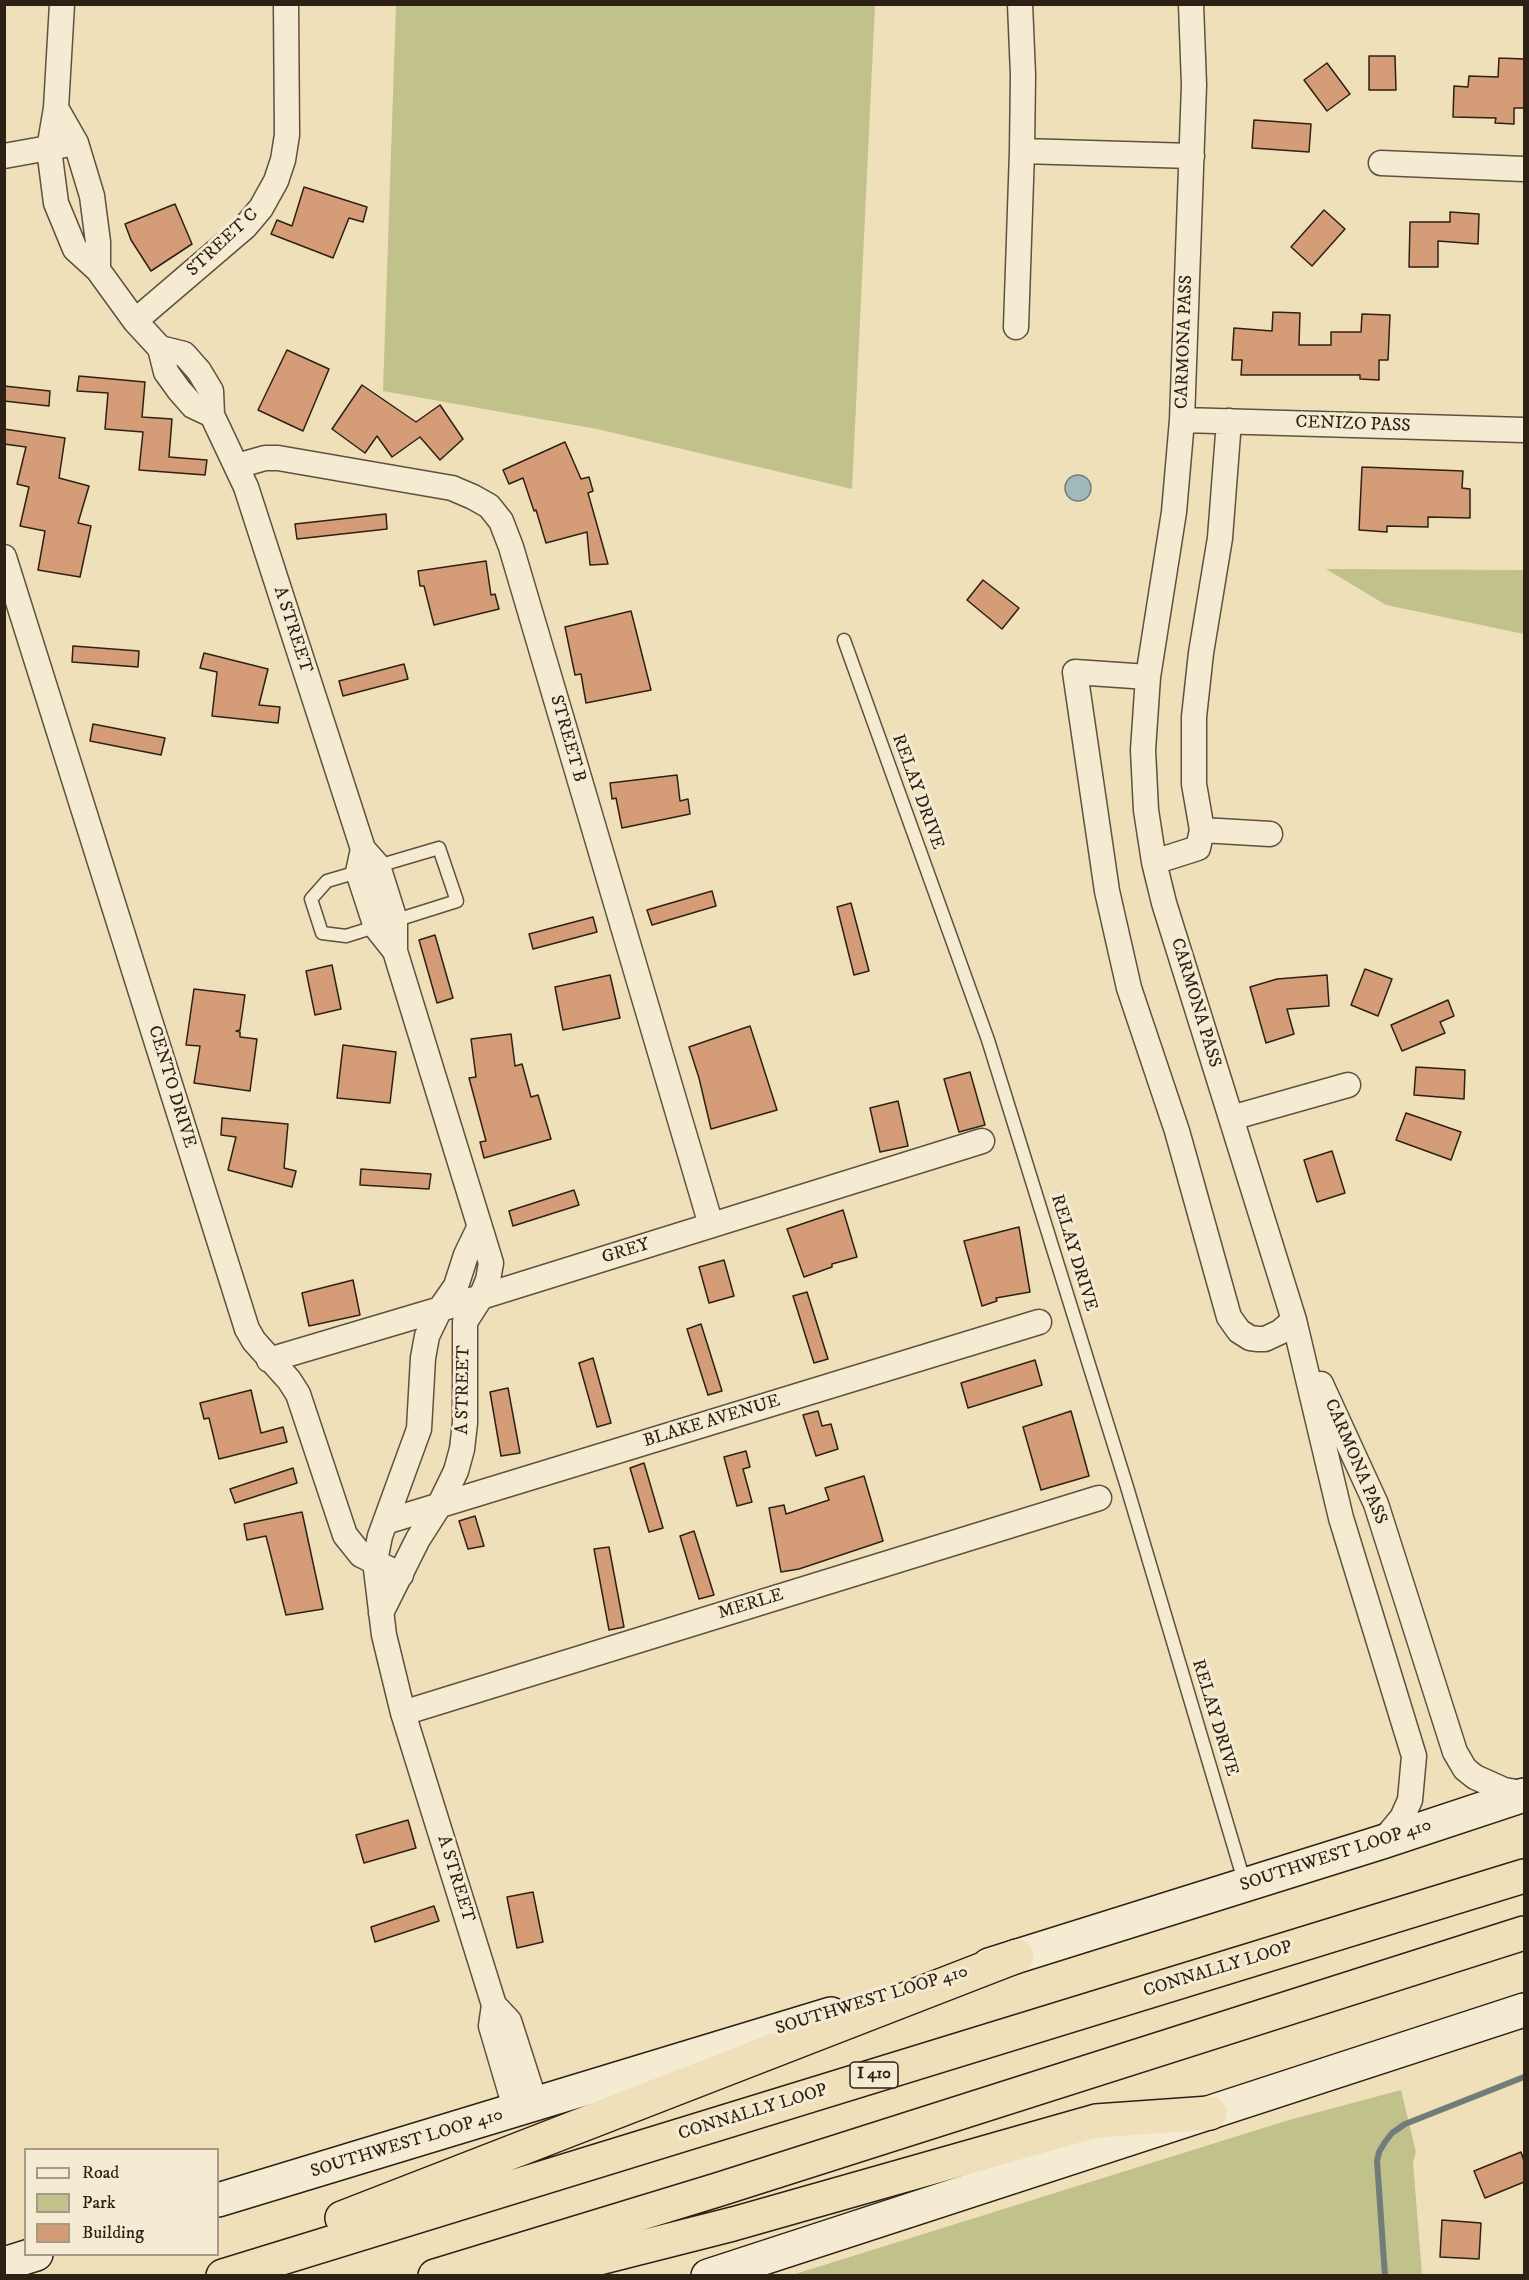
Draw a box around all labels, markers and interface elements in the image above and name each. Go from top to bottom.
street label: STREET C [183,204,263,282]
street label: CARMONA PASS [1172,275,1198,409]
street label: CENIZO PASS [1295,412,1411,438]
street label: A STREET [268,584,316,676]
street label: STREET B [544,693,590,785]
street label: RELAY DRIVE [886,731,948,853]
street label: CARMONA PASS [1165,936,1225,1070]
street label: CENTO DRIVE [142,1023,200,1151]
street label: RELAY DRIVE [1045,1192,1101,1314]
street label: GREY [600,1235,652,1269]
street label: A STREET [452,1345,476,1435]
street label: BLAKE AVENUE [641,1391,783,1453]
street label: CARMONA PASS [1319,1396,1391,1528]
street label: MERLE [716,1585,786,1625]
street label: RELAY DRIVE [1186,1657,1242,1779]
street label: SOUTHWEST LOOP 410 [1238,1815,1434,1897]
street label: A STREET [432,1833,478,1925]
street label: CONNALLY LOOP [1141,1937,1295,2003]
street label: SOUTHWEST LOOP 410 [773,1961,971,2041]
road number: I 410 [850,2062,898,2088]
street label: CONNALLY LOOP [676,2080,830,2146]
street label: SOUTHWEST LOOP 410 [308,2104,506,2184]
legend [24,2148,219,2256]
text: Road [82,2162,119,2184]
text: Park [82,2192,116,2214]
text: Building [82,2222,144,2244]

